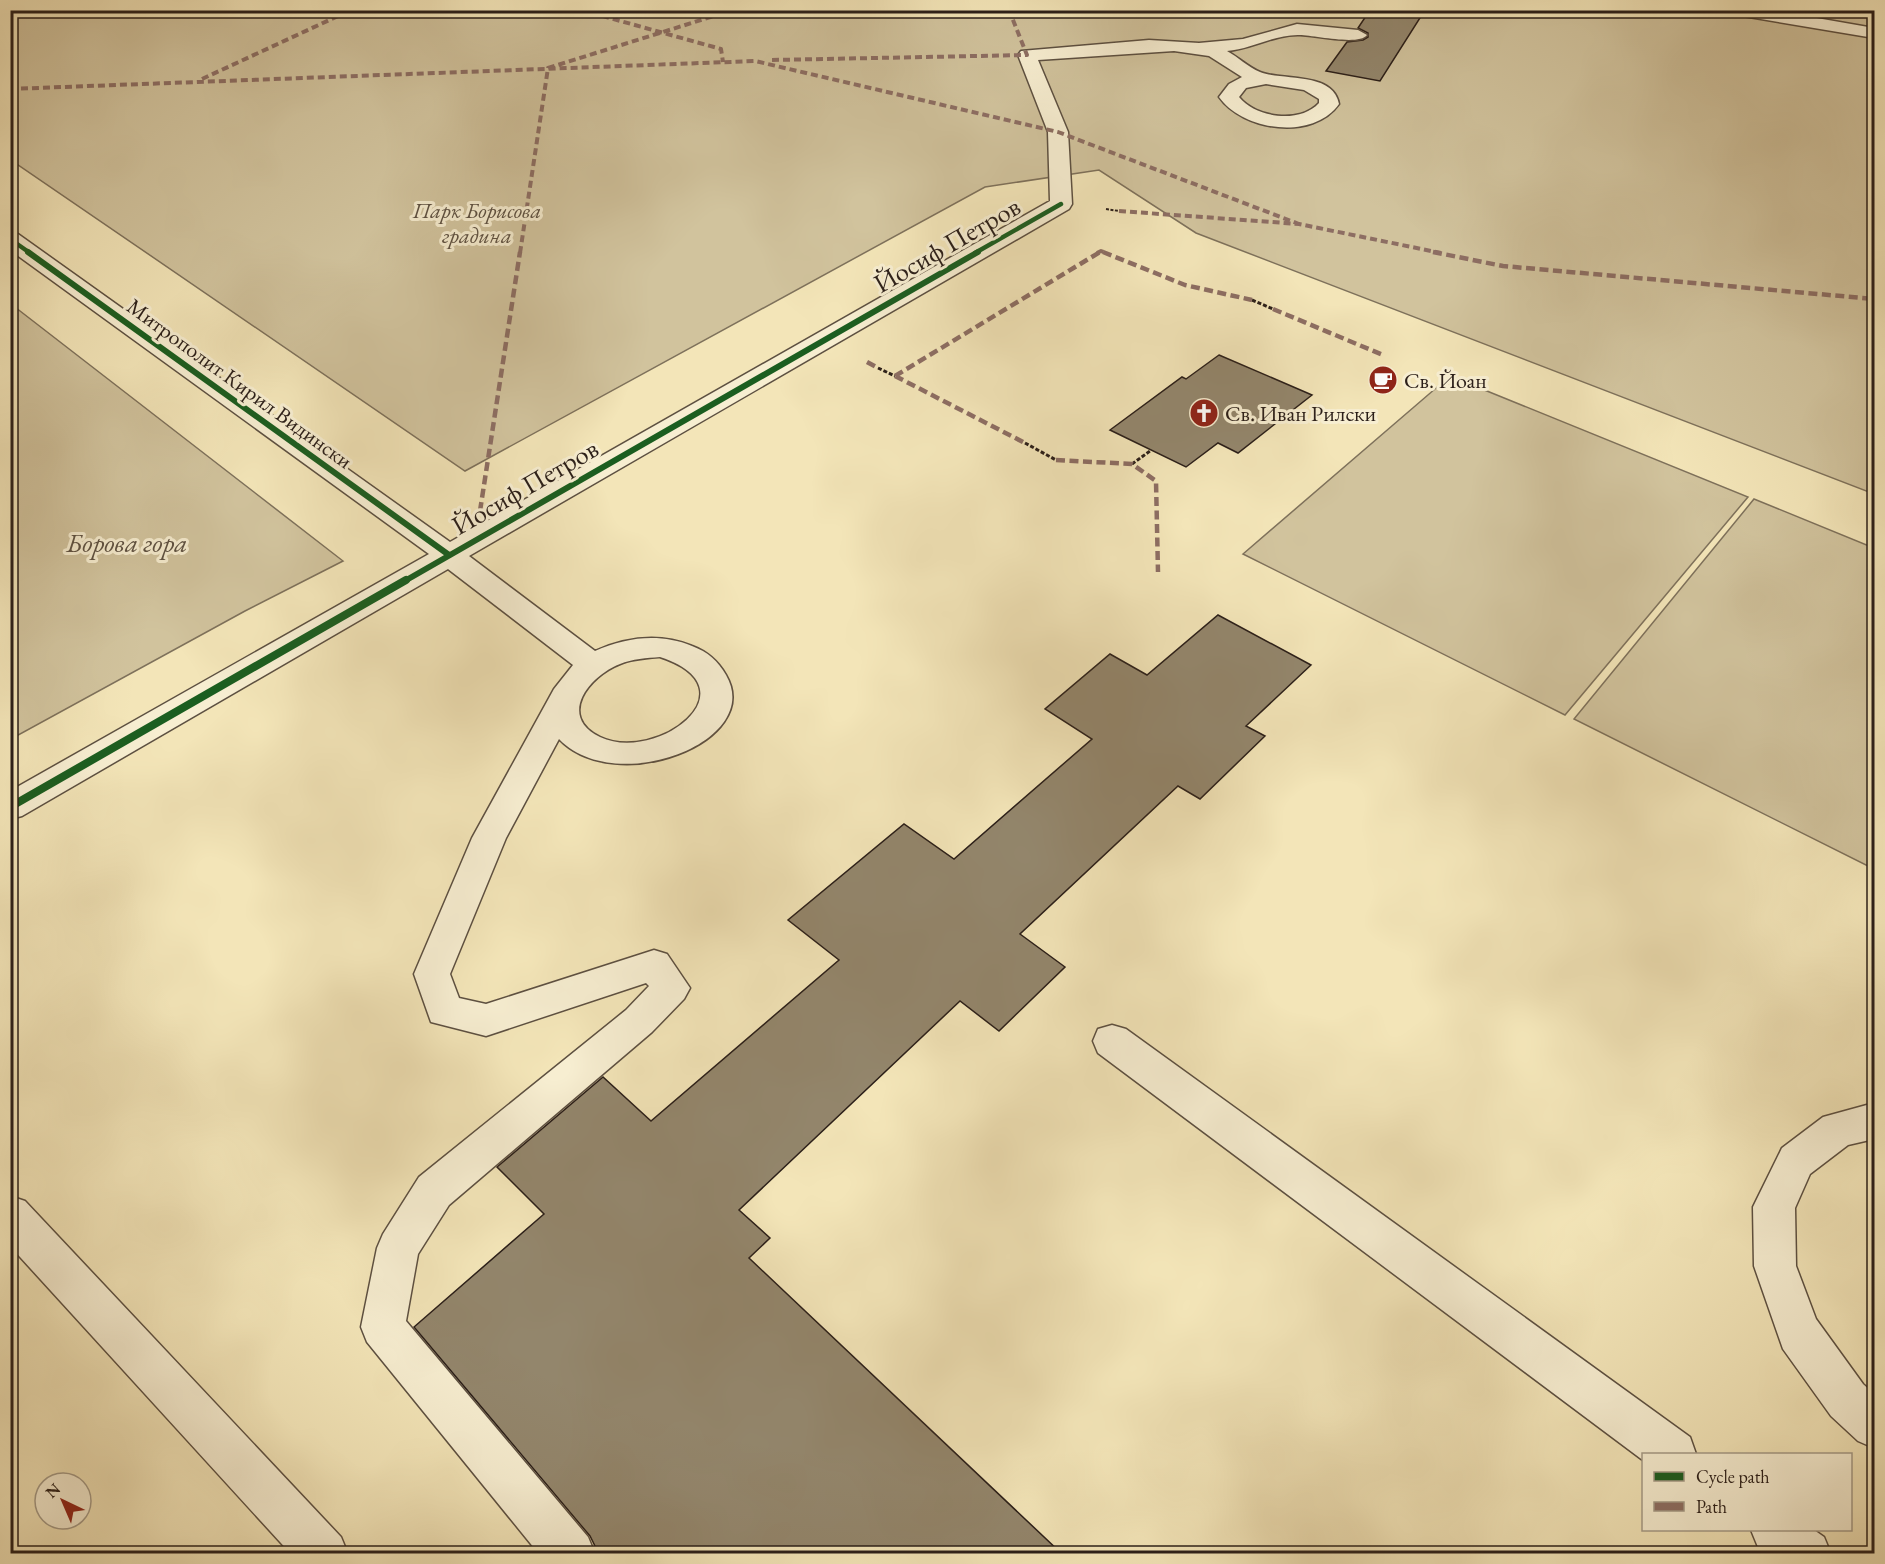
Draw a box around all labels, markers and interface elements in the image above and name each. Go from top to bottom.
street label: Йосиф Петров [867,188,1026,301]
park label: Парк Борисова градина [412,196,541,250]
street label: Митрополит Кирил Видински [121,292,359,475]
cafe icon: Св. Йоан [1367,364,1399,396]
place label: Св. Йоан [1404,366,1487,395]
church icon: Св. Иван Рилски [1188,397,1220,429]
place label: Св. Иван Рилски [1225,399,1377,428]
street label: Йосиф Петров [445,430,604,543]
park label: Борова гора [65,525,188,560]
legend [1642,1453,1852,1531]
text: Cycle path [1696,1465,1770,1488]
north arrow [33,1471,93,1531]
text: N [41,1478,65,1503]
text: Path [1696,1495,1727,1518]

